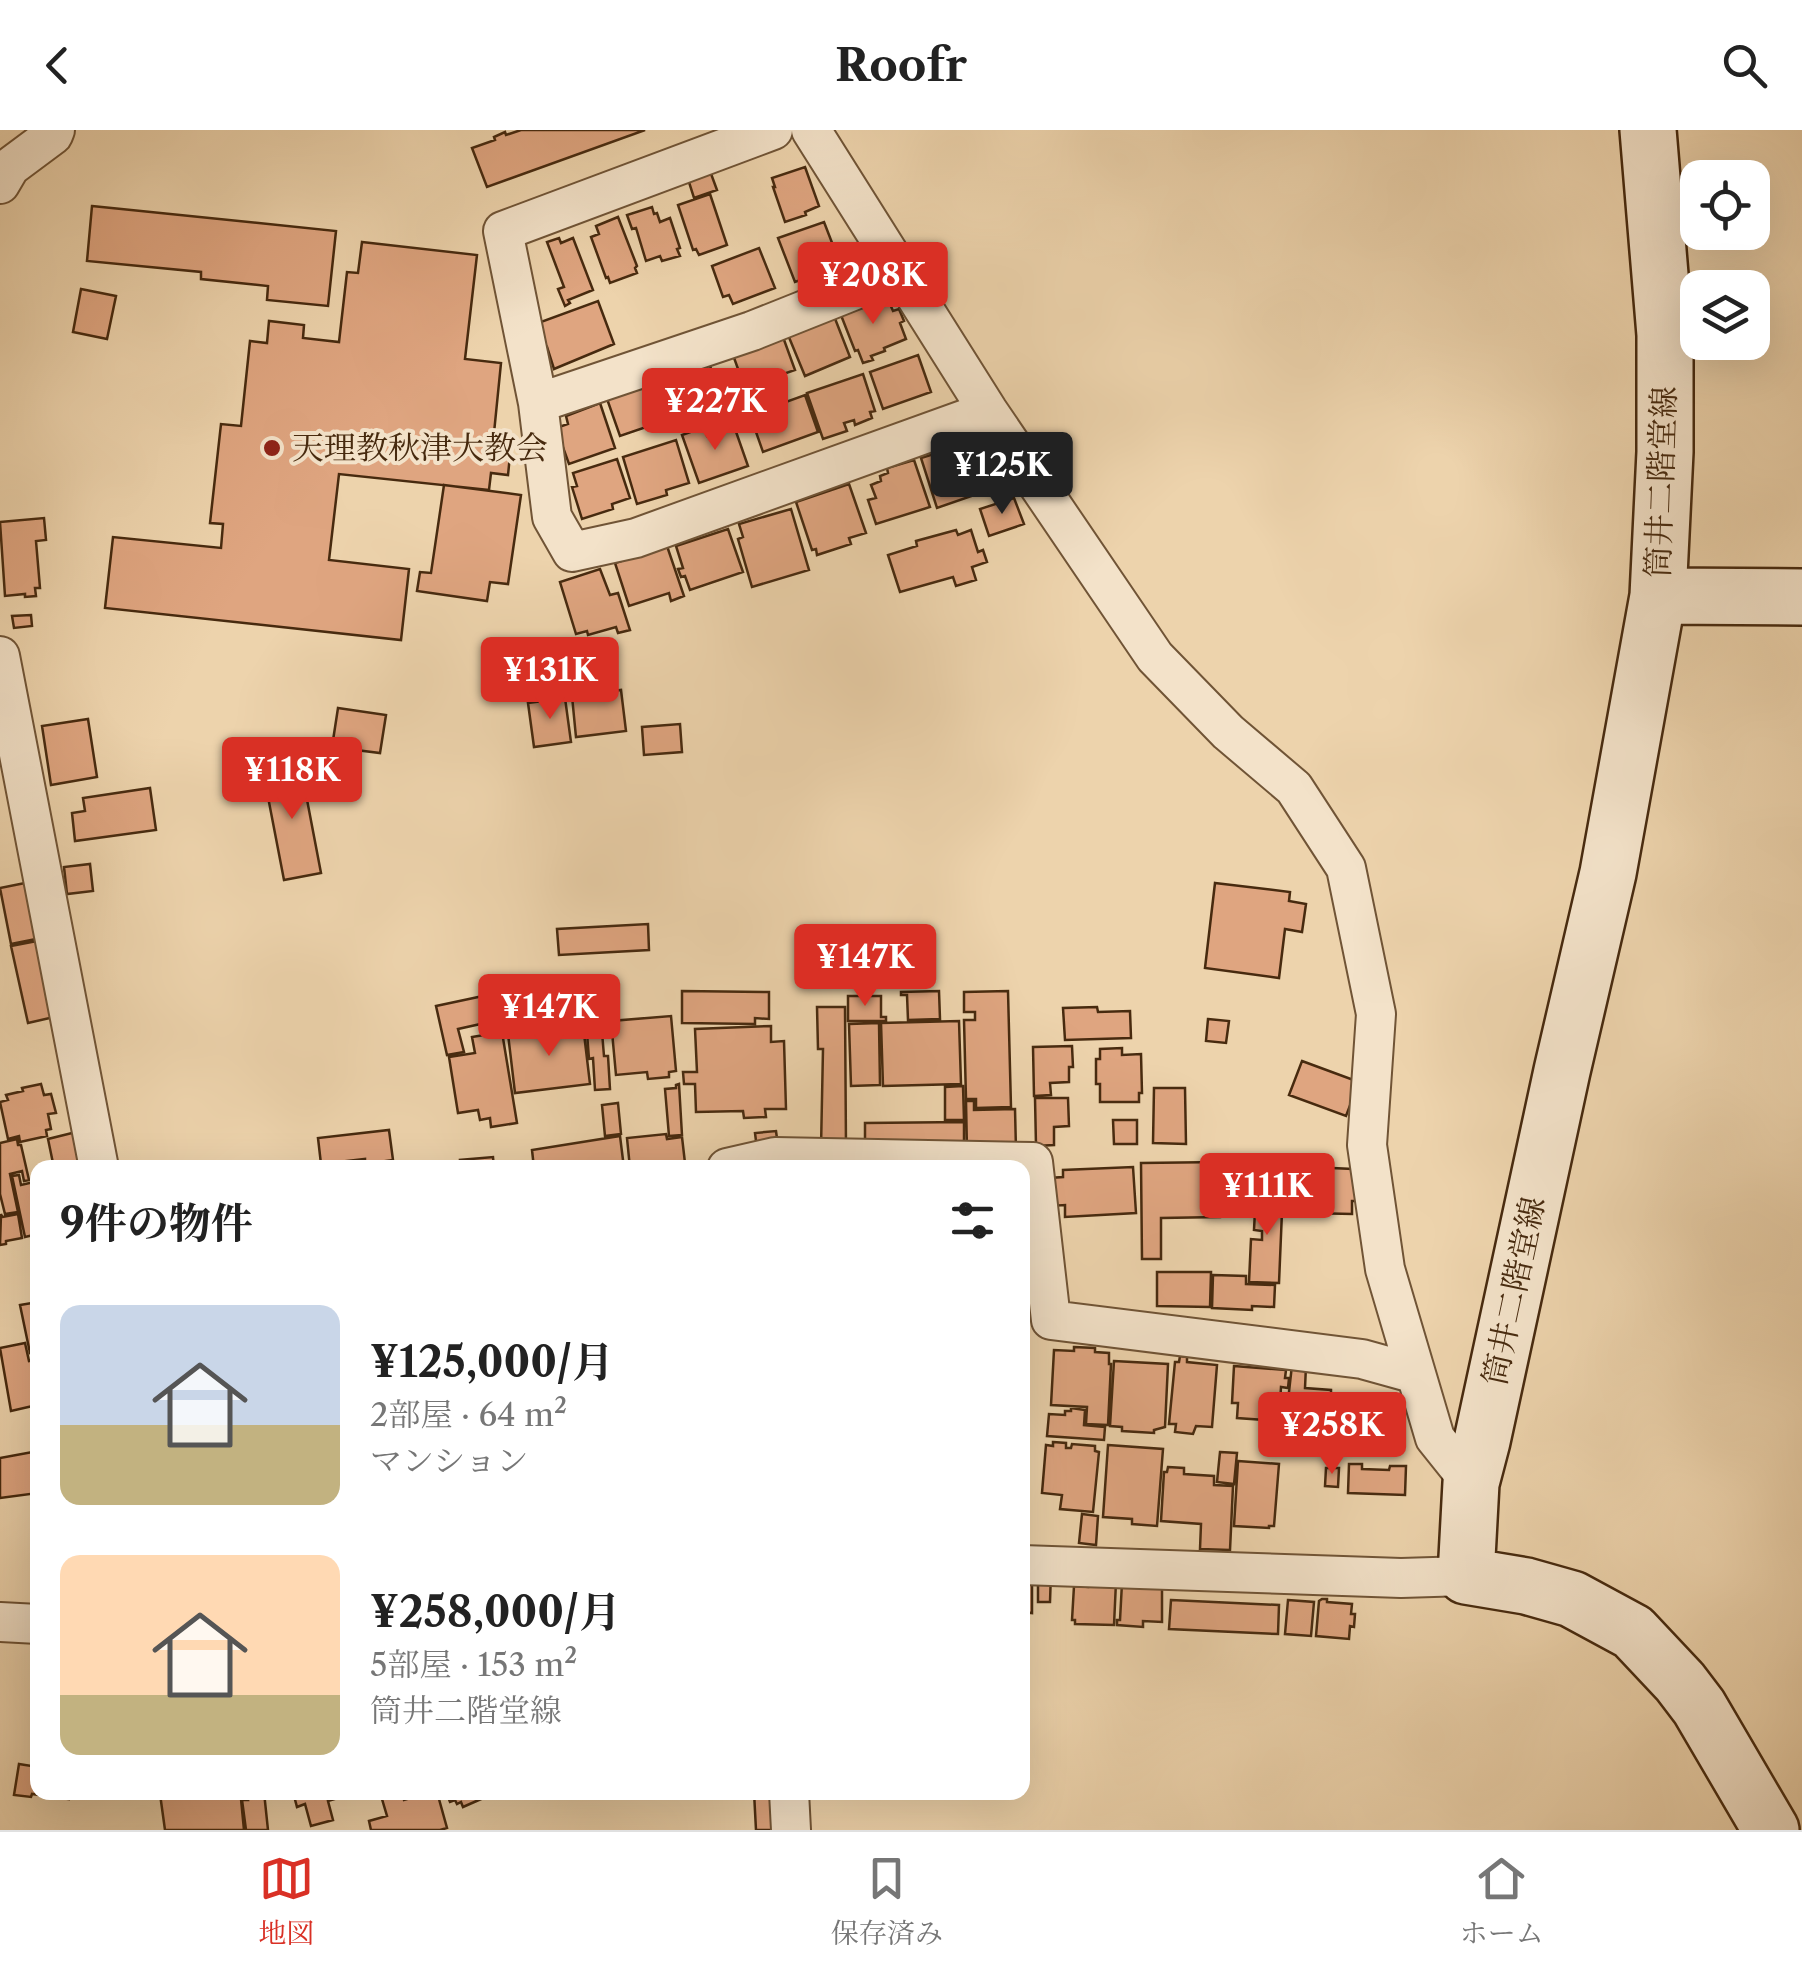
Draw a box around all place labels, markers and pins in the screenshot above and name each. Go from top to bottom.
pin: ¥208K [803,242,943,327]
pin: ¥227K [645,368,785,453]
place label: 天理教秋津大教会 [292,428,548,467]
pin: ¥125K [932,432,1072,517]
marker: 天理教秋津大教会 [261,437,283,459]
pin: ¥131K [480,637,620,722]
pin: ¥118K [222,737,362,822]
pin: ¥147K [795,924,935,1009]
pin: ¥147K [479,974,619,1059]
pin: ¥111K [1197,1153,1337,1238]
pin: ¥258K [1262,1392,1402,1477]

